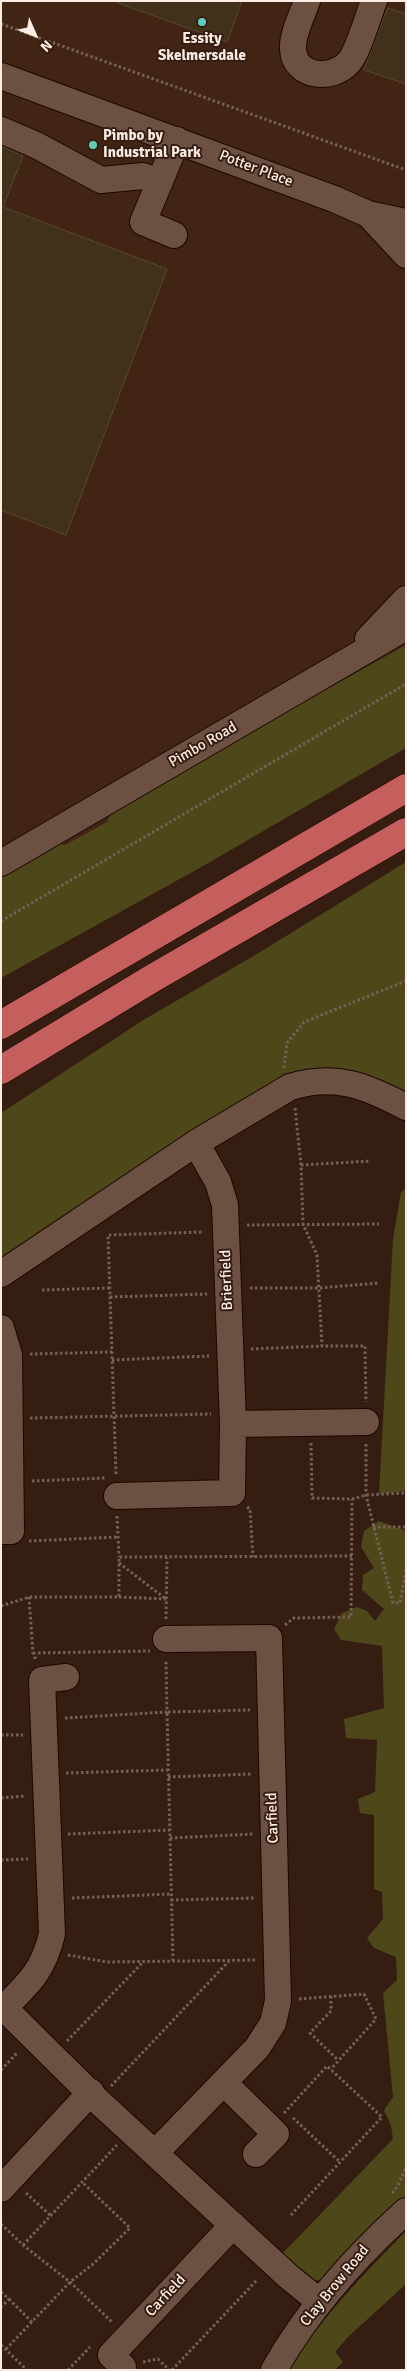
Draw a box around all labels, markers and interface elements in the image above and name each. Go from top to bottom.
north arrow [10,10,60,60]
marker: Essity Skelmersdale [196,16,208,28]
place label: Essity Skelmersdale [158,30,246,65]
text: N [37,36,56,55]
place label: Pimbo by Industrial Park [103,127,201,162]
marker: Pimbo by Industrial Park [87,139,99,151]
street label: Potter Place [217,147,295,191]
street label: Pimbo Road [166,718,240,772]
street label: Brierfield [217,1249,237,1311]
street label: Carfield [263,1792,283,1844]
street label: Clay Brow Road [297,2242,373,2330]
street label: Carfield [142,2271,190,2321]

